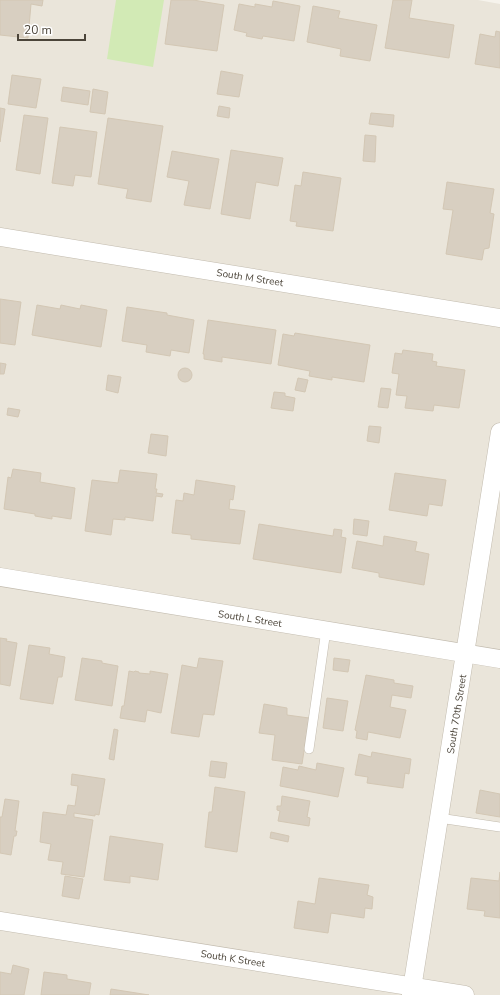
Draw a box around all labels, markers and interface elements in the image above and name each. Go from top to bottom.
scale bar [18,16,85,42]
text: 20 m [24,22,52,38]
street label: South M Street [215,266,285,290]
street label: South L Street [217,607,283,631]
street label: South 70th Street [444,673,470,755]
street label: South K Street [200,947,267,971]

